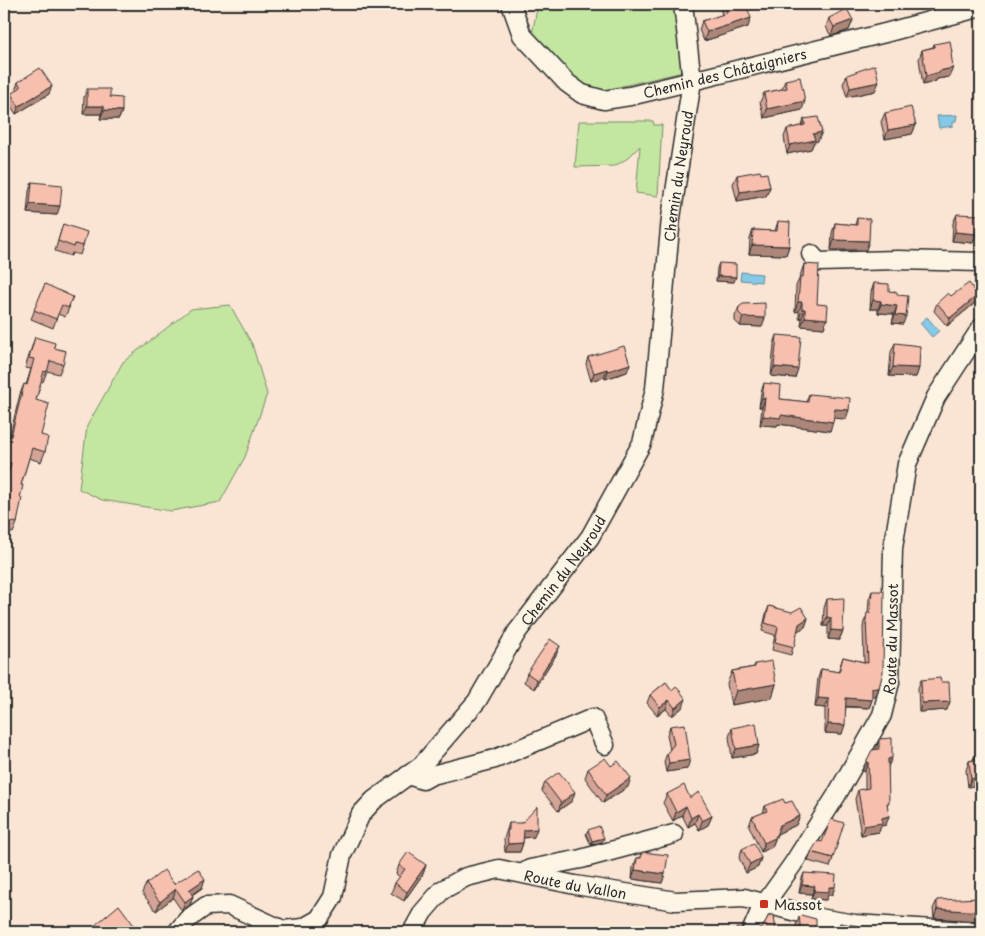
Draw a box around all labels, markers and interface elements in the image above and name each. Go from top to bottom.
street label: Chemin des Châtaigniers [641,42,809,103]
street label: Chemin du Neyroud [658,109,698,243]
street label: Chemin du Neyroud [515,512,610,630]
street label: Route du Massot [877,583,903,696]
street label: Route du Vallon [522,864,628,904]
place label: Massot [774,894,822,915]
marker: Massot [758,898,770,910]

